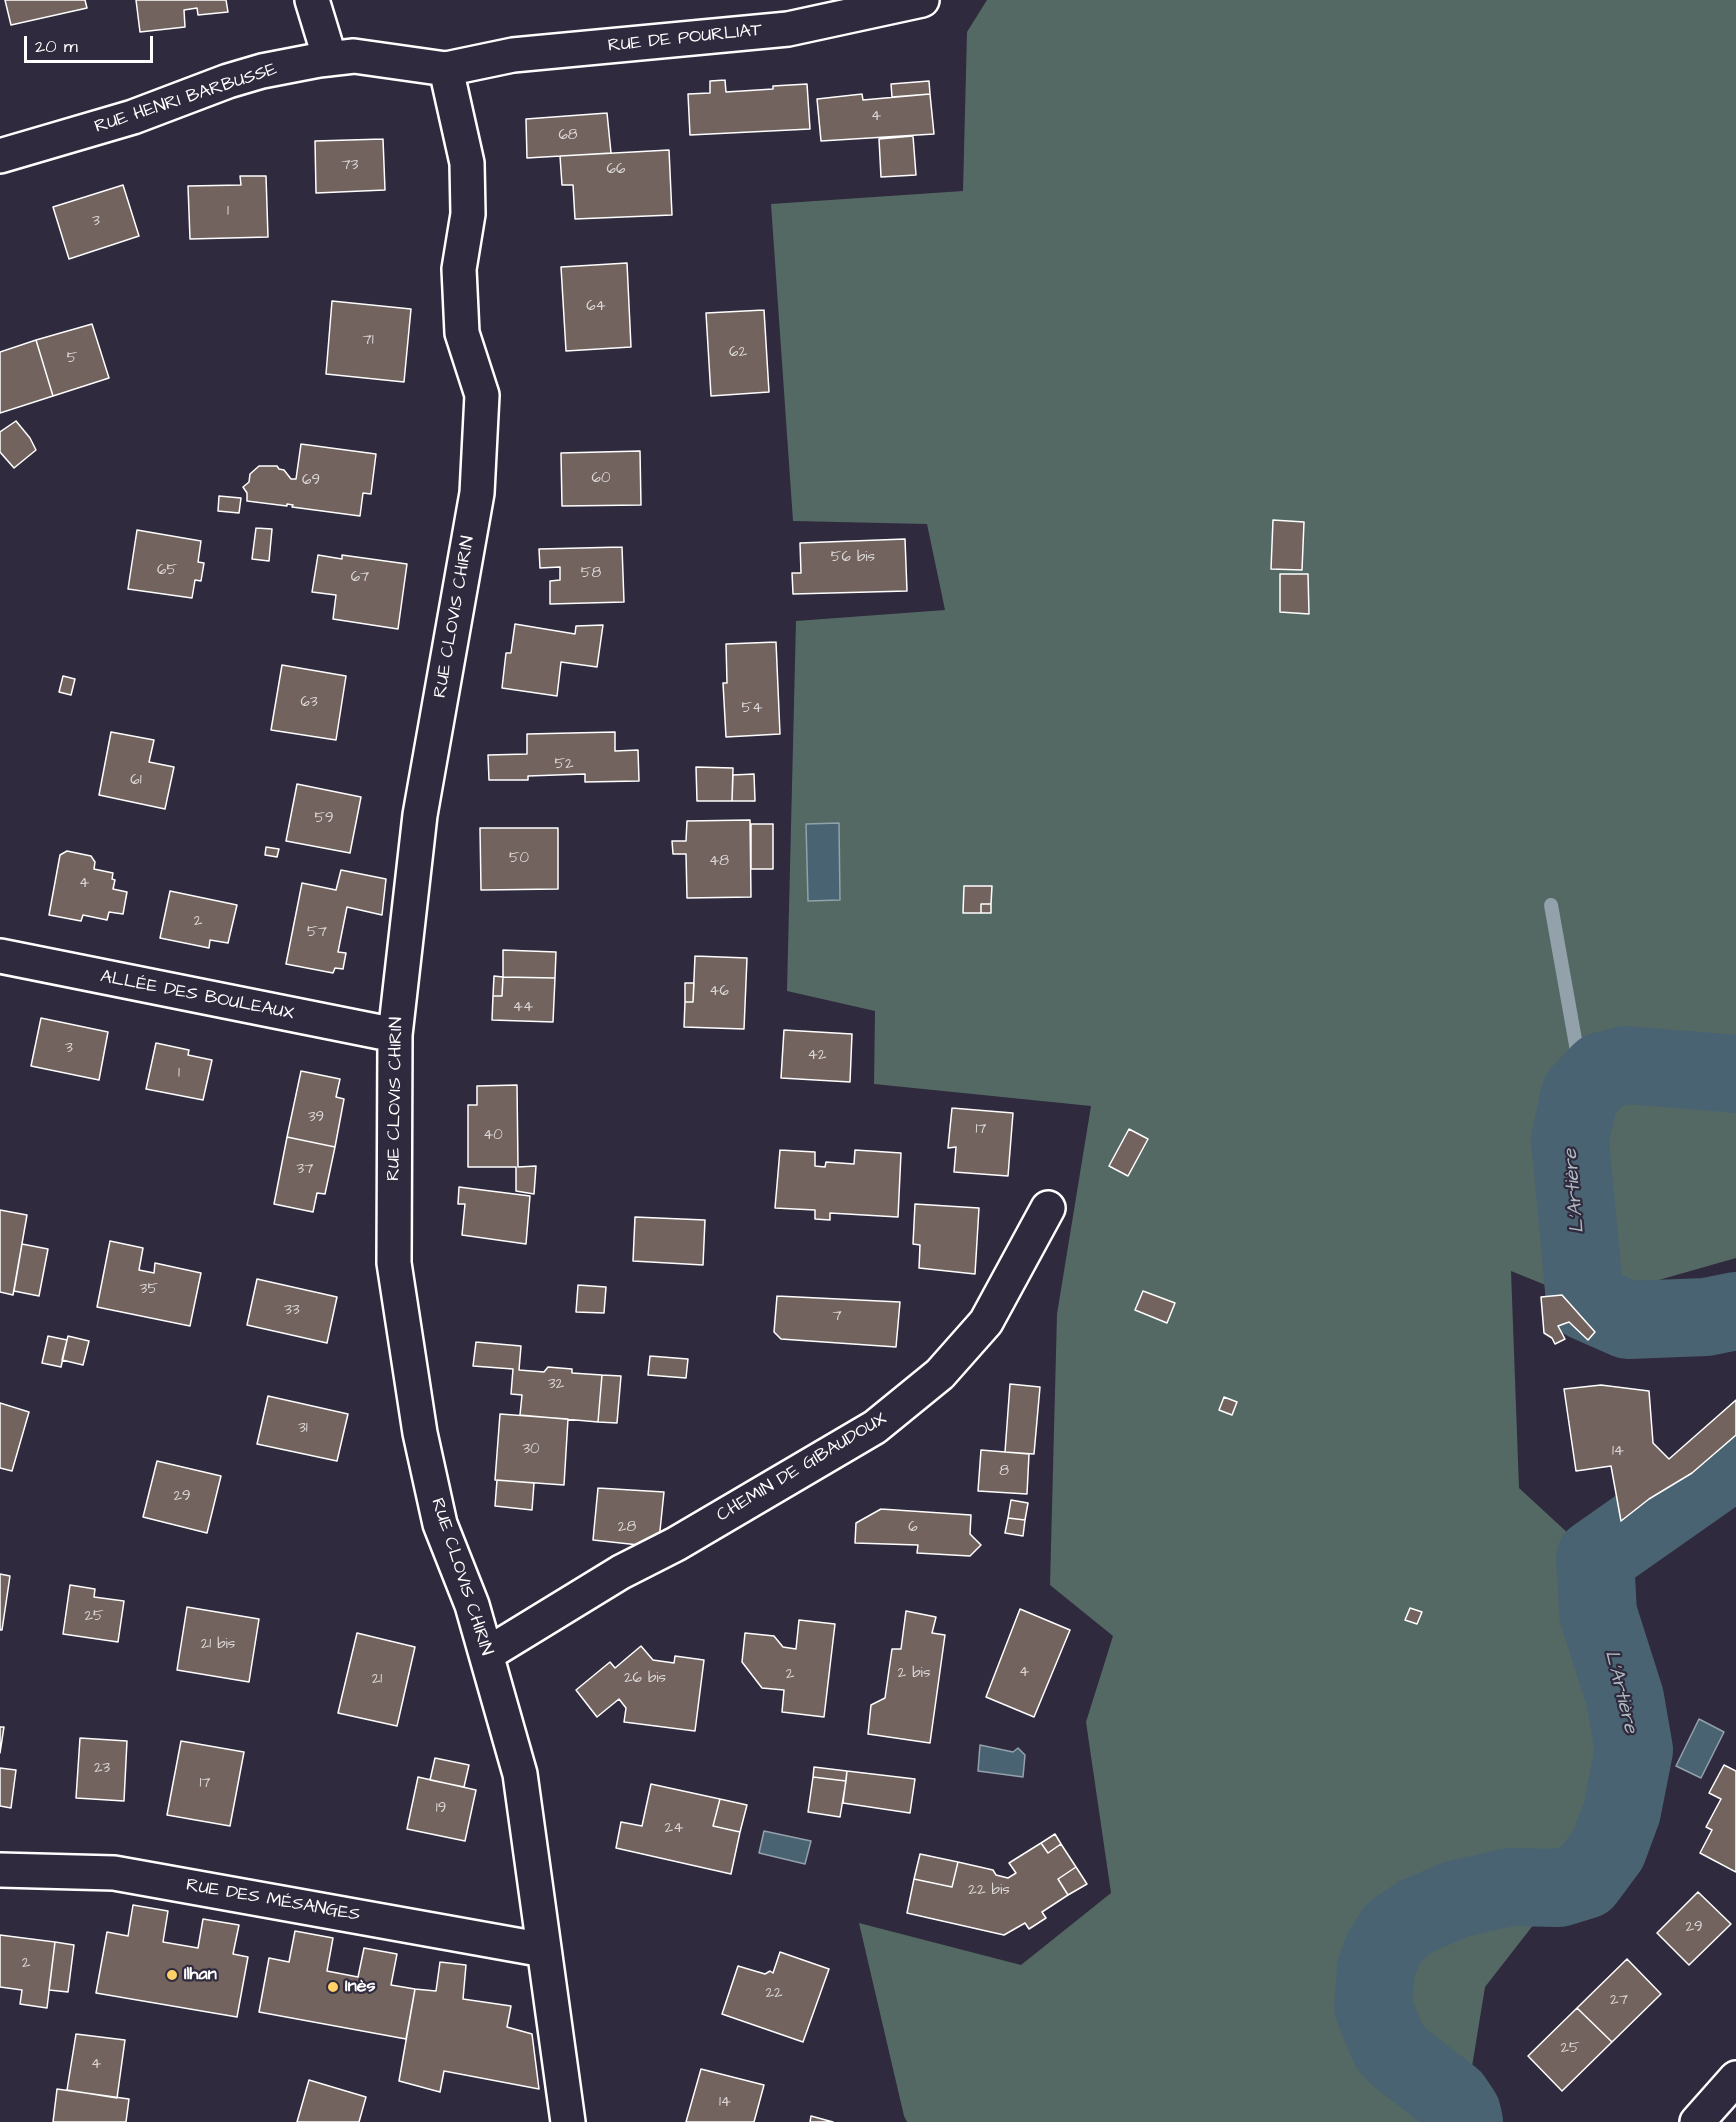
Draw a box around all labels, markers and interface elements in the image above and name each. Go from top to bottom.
street label: RUE DE POURLIAT [607,20,763,58]
scale bar [27,24,156,62]
text: 20 m [35,34,78,59]
street label: RUE HENRI BARBUSSE [92,59,280,139]
house number: 4 [871,108,881,126]
house number: 68 [558,127,578,145]
house number: 73 [342,157,358,175]
house number: 66 [607,161,625,179]
house number: 1 [227,203,229,221]
house number: 3 [92,213,100,231]
house number: 64 [586,298,606,316]
house number: 71 [362,332,374,350]
house number: 62 [729,344,747,362]
house number: 5 [67,350,77,368]
house number: 60 [592,470,610,488]
house number: 69 [302,472,320,490]
street label: RUE CLOVIS CHIRIN [430,534,480,700]
house number: 56 bis [831,549,875,567]
house number: 65 [157,562,177,580]
house number: 58 [581,565,601,583]
house number: 67 [351,569,369,587]
house number: 63 [300,694,318,712]
house number: 54 [742,700,762,718]
house number: 52 [554,756,574,774]
house number: 61 [130,772,142,790]
house number: 59 [314,810,334,828]
house number: 50 [509,850,529,868]
house number: 48 [709,853,729,871]
house number: 4 [79,875,89,893]
house number: 2 [194,913,202,931]
house number: 57 [307,924,327,942]
street label: ALLÉE DES BOULEAUX [98,967,296,1025]
house number: 46 [709,983,729,1001]
house number: 44 [513,999,533,1017]
street label: RUE CLOVIS CHIRIN [384,1017,408,1181]
house number: 3 [65,1040,73,1058]
house number: 42 [808,1047,826,1065]
house number: 1 [178,1065,180,1083]
house number: 39 [308,1109,324,1127]
house number: 17 [975,1121,987,1139]
house number: 40 [483,1127,503,1145]
water label: L'Artière [1559,1148,1591,1234]
house number: 37 [297,1161,313,1179]
house number: 35 [140,1281,158,1299]
house number: 33 [284,1302,300,1320]
house number: 7 [832,1308,842,1326]
house number: 32 [548,1376,564,1394]
street label: CHEMIN DE GIBAUDOUX [713,1409,891,1527]
house number: 31 [298,1420,308,1438]
house number: 30 [522,1441,540,1459]
house number: 14 [1612,1443,1624,1461]
house number: 8 [999,1463,1009,1481]
house number: 29 [173,1488,191,1506]
street label: RUE CLOVIS CHIRIN [425,1496,497,1658]
house number: 28 [618,1519,636,1537]
house number: 6 [908,1519,918,1537]
house number: 25 [84,1608,104,1626]
house number: 21 bis [201,1636,235,1654]
water label: L'Artière [1598,1648,1642,1736]
house number: 4 [1019,1664,1029,1682]
house number: 2 bis [898,1665,930,1683]
house number: 2 [786,1666,794,1684]
house number: 26 bis [624,1670,666,1688]
house number: 21 [372,1671,382,1689]
house number: 23 [94,1760,110,1778]
house number: 17 [199,1775,211,1793]
house number: 19 [436,1800,446,1818]
house number: 24 [665,1820,683,1838]
street label: RUE DES MÉSANGES [184,1875,362,1927]
house number: 22 bis [968,1882,1010,1900]
house number: 29 [1685,1919,1703,1937]
house number: 2 [22,1955,30,1973]
place label: Ilhan [184,1964,217,1986]
marker: Ilhan [165,1968,179,1982]
place label: Inès [345,1976,375,1998]
marker: Inès [326,1980,340,1994]
house number: 22 [765,1985,783,2003]
house number: 27 [1610,1992,1628,2010]
house number: 25 [1560,2040,1580,2058]
house number: 4 [91,2056,101,2074]
house number: 14 [719,2094,731,2112]

